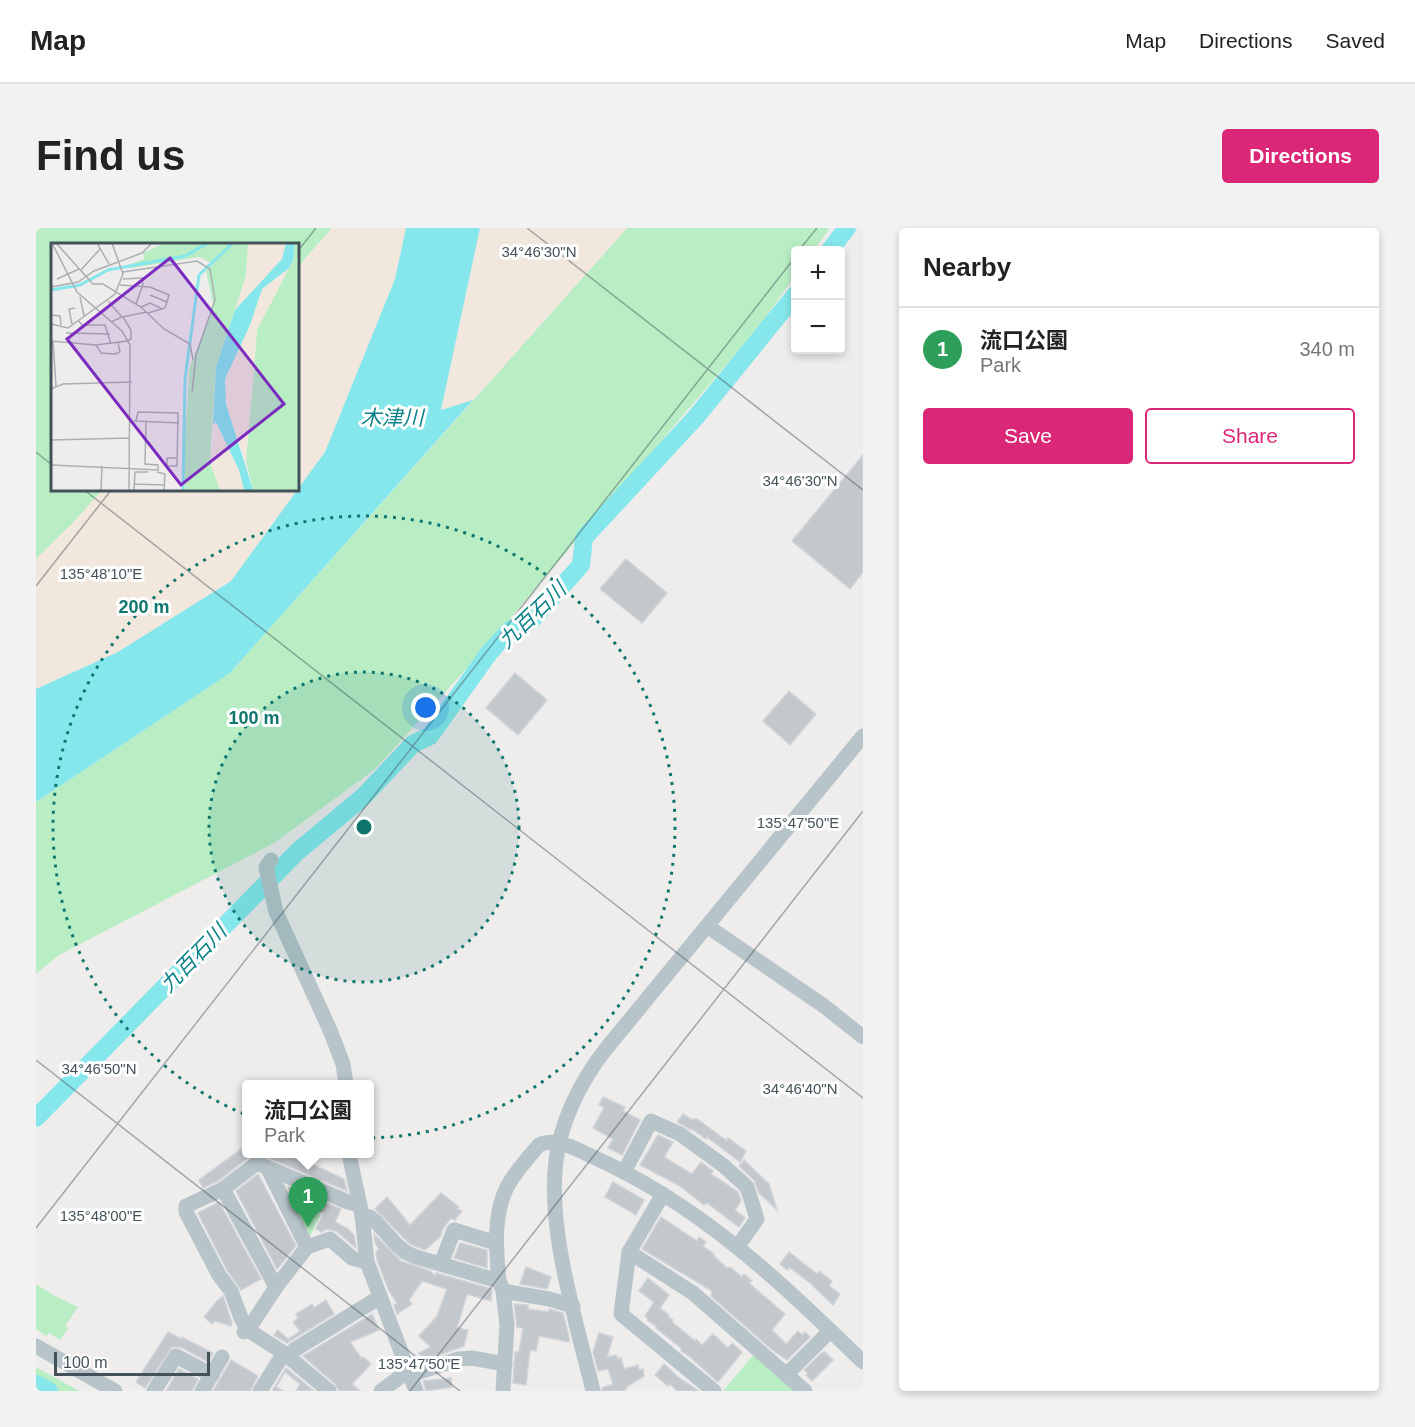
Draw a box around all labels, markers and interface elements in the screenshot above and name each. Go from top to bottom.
text: Map [30,25,86,56]
text: Map [1125,29,1166,52]
text: Directions [1199,29,1292,52]
text: Saved [1325,29,1385,52]
button: Directions [1222,129,1379,183]
text: Find us [36,132,185,179]
inset map [51,243,298,490]
text: 34°46'30"N [501,243,577,260]
map controls [791,246,845,354]
button: + [791,246,845,300]
text: Nearby [923,252,1011,282]
button: − [791,300,845,354]
text: 流口公園 [980,328,1068,353]
text: 1 [937,338,948,360]
text: 340 m [1299,338,1355,360]
text: Park [980,354,1021,376]
water label: 木津川 [361,406,425,429]
button: Save [923,408,1133,464]
button: Share [1145,408,1355,464]
text: 34°46'30"N [762,472,838,489]
text: 135°48'10"E [60,565,142,582]
water label: 九百石川 [494,576,572,652]
text: 200 m [118,597,170,617]
your location [411,693,440,722]
text: 100 m [228,708,280,728]
text: 135°47'50"E [757,814,839,831]
centre of rings [354,817,374,837]
water label: 九百石川 [156,918,232,996]
text: 34°46'50"N [61,1060,137,1077]
popup [242,1080,374,1158]
text: 34°46'40"N [762,1080,838,1097]
text: 流口公園 [264,1098,352,1123]
text: Park [264,1124,305,1146]
pin: 1 [288,1178,328,1227]
text: 135°48'00"E [60,1207,142,1224]
scale bar [54,1349,210,1376]
text: 100 m [63,1354,107,1371]
text: 135°47'50"E [378,1355,460,1372]

